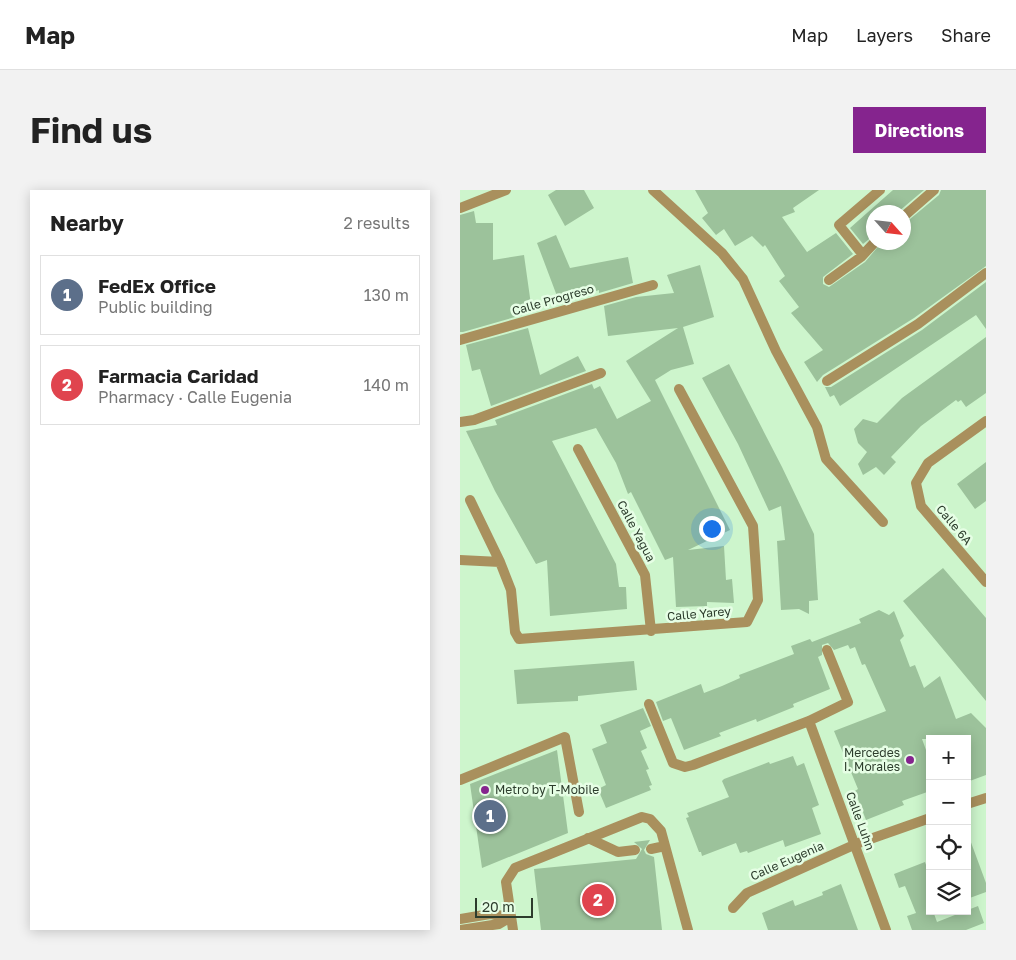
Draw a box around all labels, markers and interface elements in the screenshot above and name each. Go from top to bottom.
text: Map [25,20,75,49]
text: Map [791,24,828,46]
text: Layers [856,24,913,46]
text: Share [941,24,991,46]
button: Directions [853,107,986,153]
text: Find us [30,109,152,151]
north arrow [866,205,911,250]
text: Nearby [50,210,124,236]
text: 2 results [344,213,410,233]
text: FedEx Office [98,274,216,297]
street label: Calle Progreso [510,281,596,318]
text: 1 [63,285,71,305]
text: 130 m [364,285,409,305]
text: Public building [98,297,213,317]
text: Farmacia Caridad [98,364,258,387]
text: 2 [62,375,72,395]
text: 140 m [363,375,409,395]
text: Pharmacy · Calle Eugenia [98,387,292,407]
street label: Calle Yagua [614,497,659,564]
street label: Calle 6A [933,502,975,548]
your location [699,516,725,542]
street label: Calle Yarey [666,603,732,624]
map controls [926,735,971,915]
button: + [926,735,971,780]
place label: Mercedes I. Morales [844,745,900,774]
marker: Mercedes I. Morales [904,754,916,766]
button: − [926,780,971,825]
place label: Metro by T-Mobile [495,782,599,797]
marker: Metro by T-Mobile [479,784,491,796]
street label: Calle Luhn [843,790,878,852]
pin: 1 [474,797,506,835]
button: locate [926,825,971,870]
street label: Calle Eugenia [748,838,826,883]
button: layers [926,870,971,915]
pin: 2 [582,881,614,919]
scale bar [475,895,532,918]
text: 20 m [482,898,515,915]

